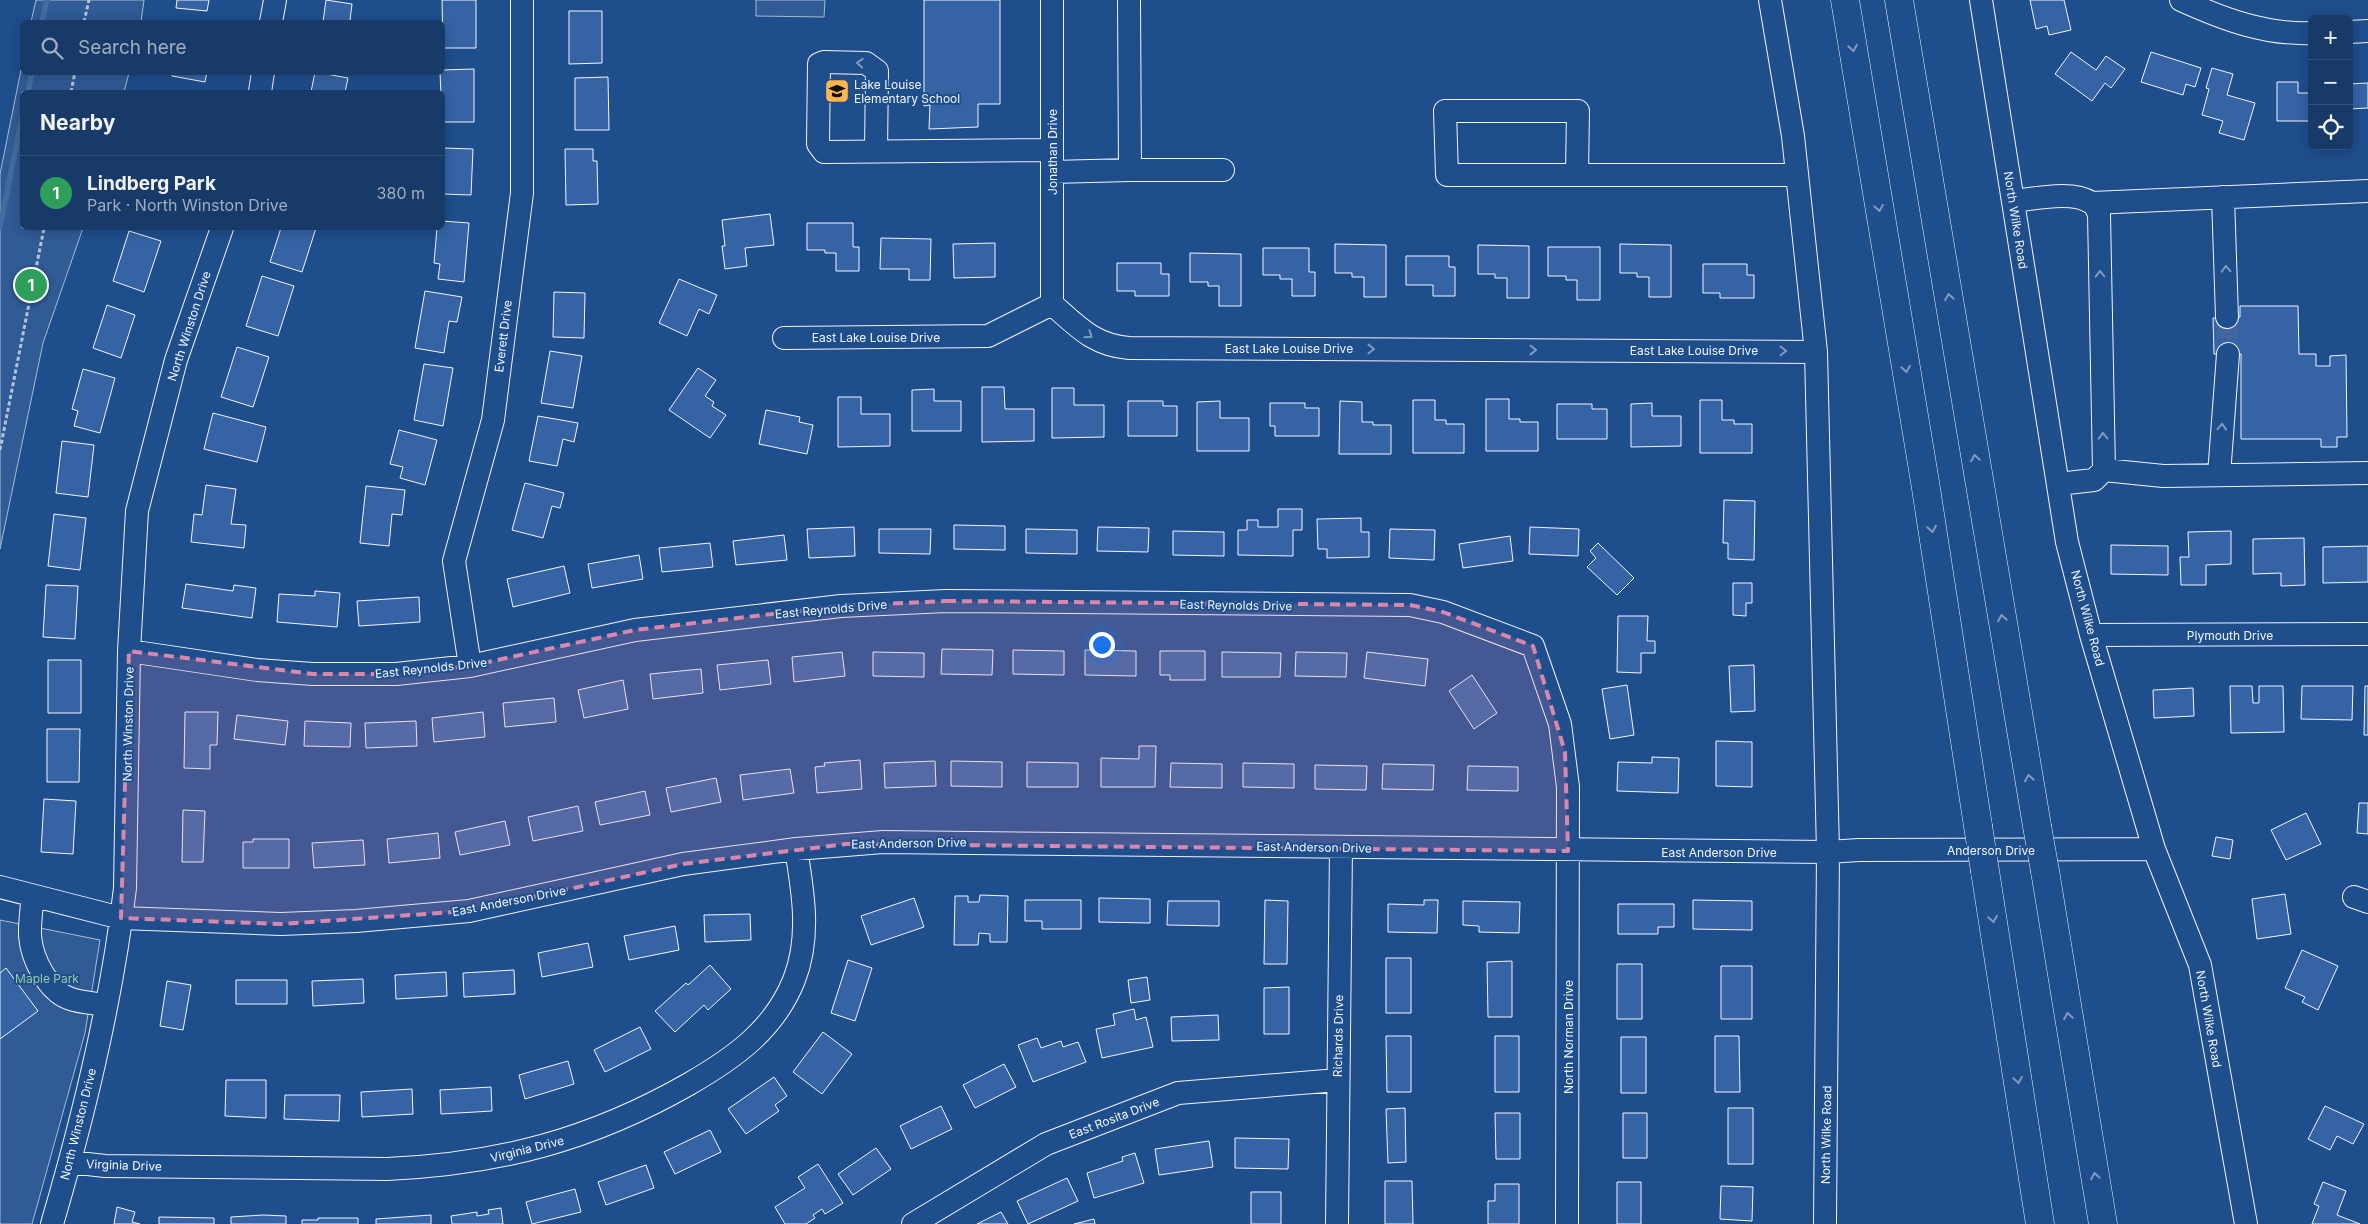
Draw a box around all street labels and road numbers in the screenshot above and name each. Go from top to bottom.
street label: Jonathan Drive [1045,109,1060,195]
street label: North Wilke Road [2001,170,2031,270]
street label: North Winston Drive [164,269,214,383]
street label: Everett Drive [491,299,515,373]
street label: East Lake Louise Drive [812,330,940,345]
street label: East Lake Louise Drive [1225,341,1353,356]
street label: East Lake Louise Drive [1630,343,1758,358]
street label: North Wilke Road [2068,568,2108,668]
street label: East Reynolds Drive [774,597,888,621]
street label: East Reynolds Drive [1180,597,1292,613]
street label: Plymouth Drive [2187,628,2273,643]
street label: East Reynolds Drive [374,655,488,681]
street label: North Winston Drive [119,667,137,781]
street label: East Anderson Drive [851,834,967,852]
street label: East Anderson Drive [1256,838,1372,856]
street label: Anderson Drive [1947,843,2035,858]
street label: East Anderson Drive [1661,845,1777,860]
street label: East Anderson Drive [451,883,567,919]
street label: North Wilke Road [2193,969,2225,1069]
street label: North Norman Drive [1561,980,1576,1094]
street label: Richards Drive [1330,995,1346,1077]
street label: North Winston Drive [57,1067,99,1181]
street label: North Wilke Road [1818,1086,1834,1184]
street label: East Rosita Drive [1067,1094,1161,1142]
street label: Virginia Drive [488,1133,566,1165]
street label: Virginia Drive [86,1156,162,1174]

